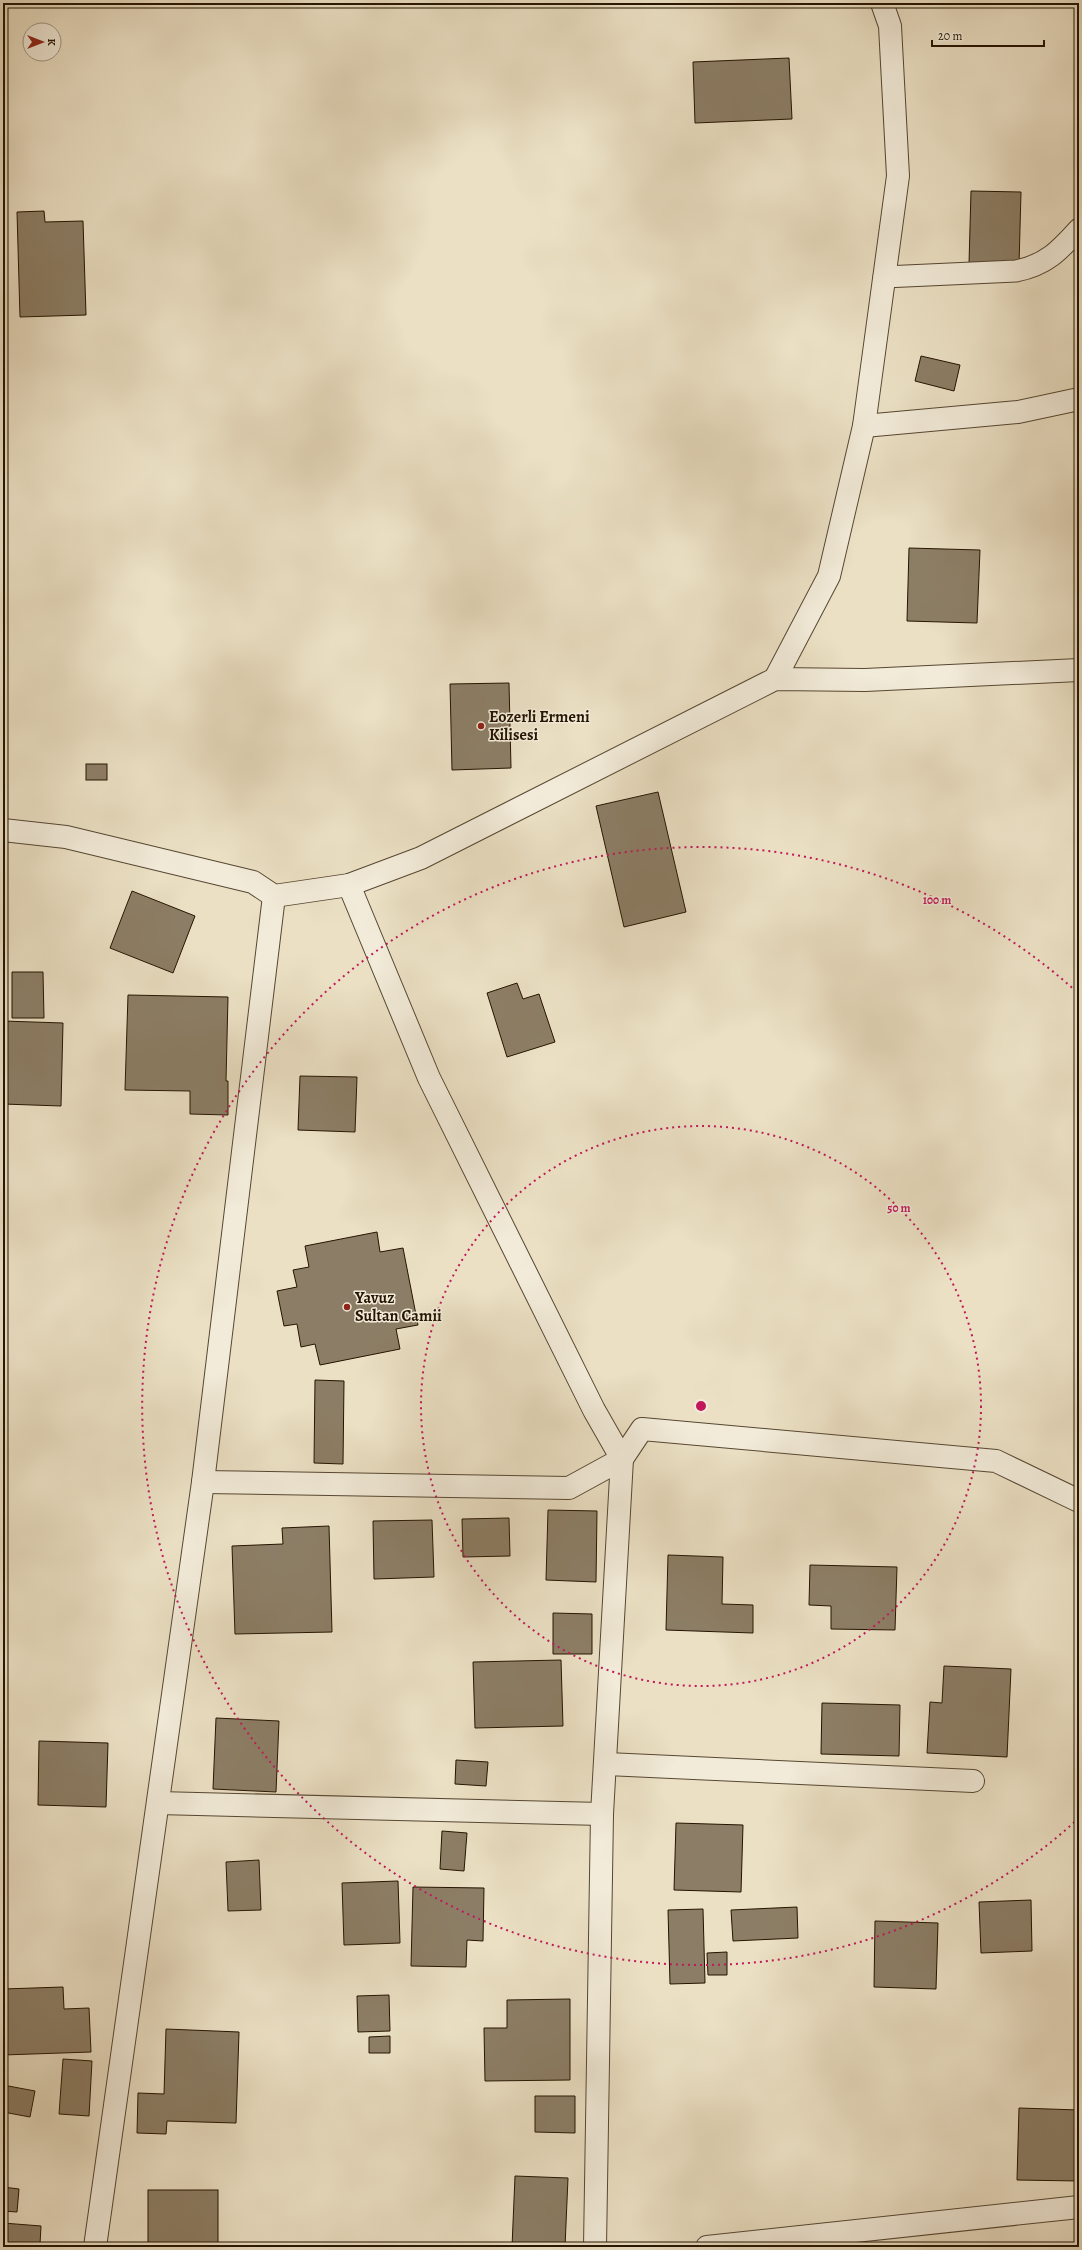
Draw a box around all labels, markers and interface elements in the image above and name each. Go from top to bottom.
north arrow [22,22,62,62]
scale bar [932,22,1044,48]
text: 20 m [938,28,962,44]
text: K [44,38,59,46]
place label: Eozerli Ermeni Kilisesi [489,706,590,746]
marker: Eozerli Ermeni Kilisesi [476,721,486,731]
text: 100 m [923,892,951,908]
text: 50 m [887,1200,911,1216]
place label: Yavuz Sultan Camii [354,1287,442,1327]
marker: Yavuz Sultan Camii [342,1302,352,1312]
centre of rings [694,1399,708,1413]

